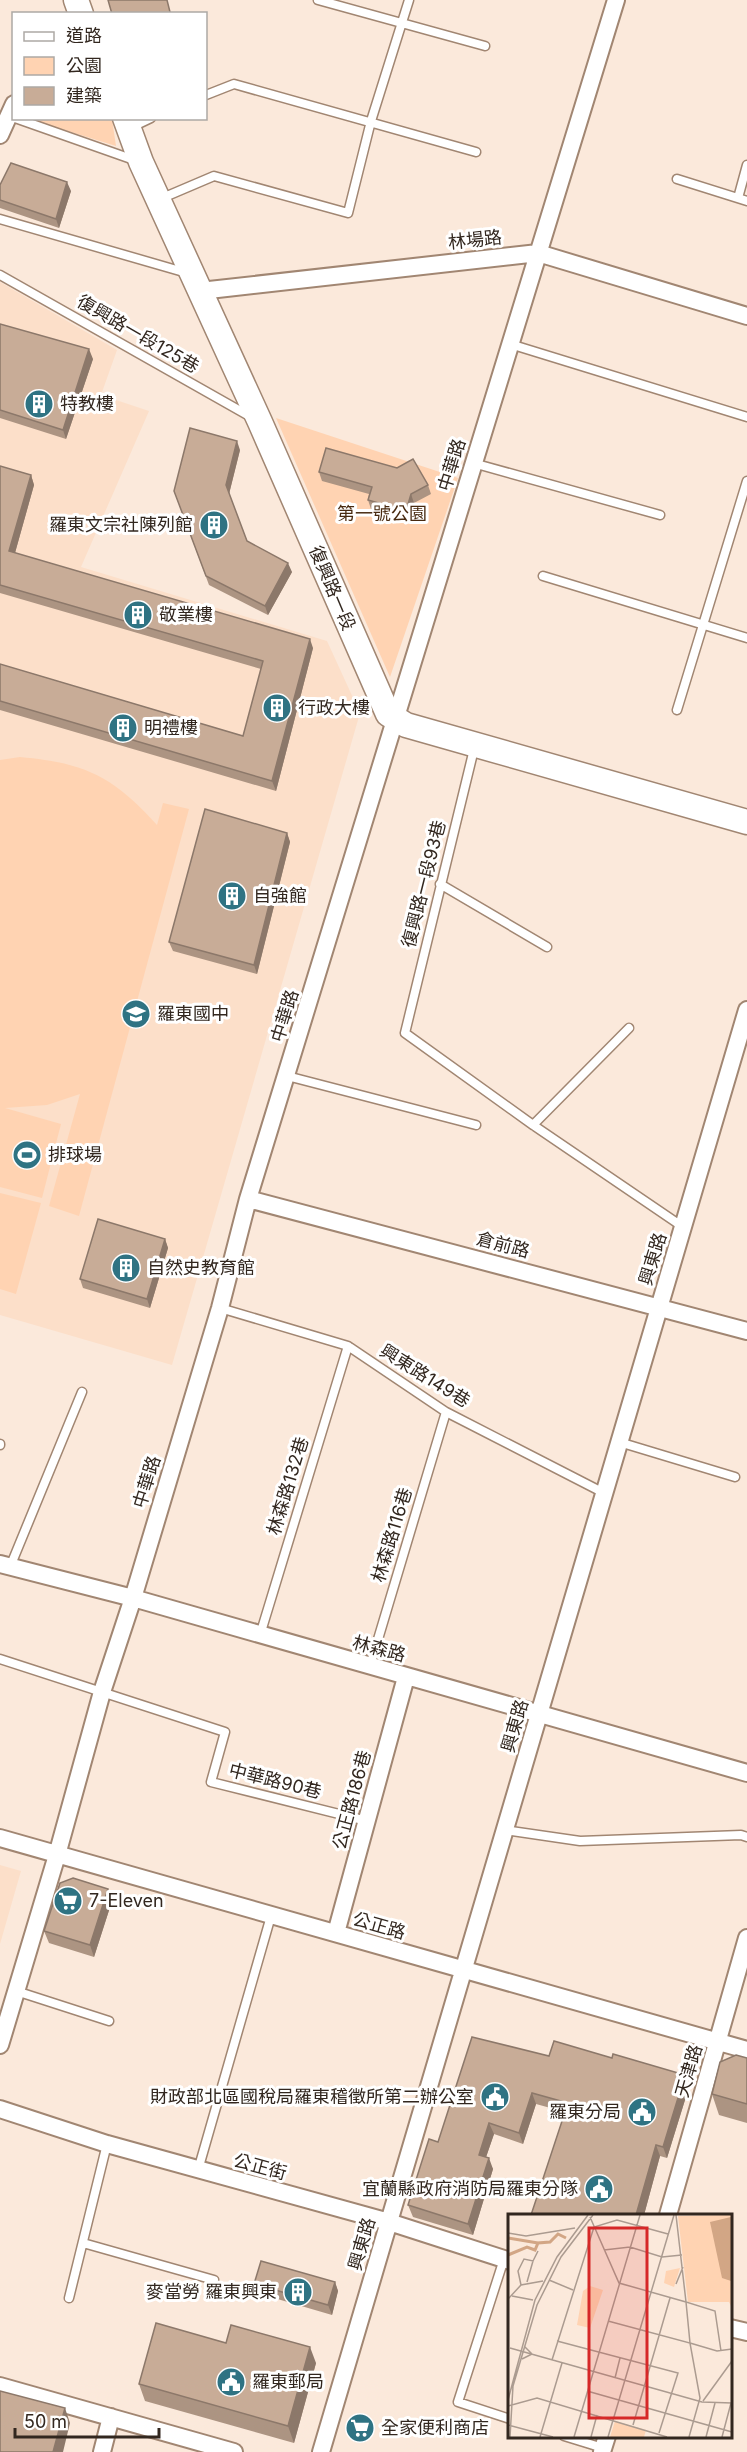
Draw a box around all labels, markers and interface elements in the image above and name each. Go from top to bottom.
legend [12,12,207,120]
text: 道路 [66,25,102,46]
text: 公園 [66,55,102,76]
text: 建築 [66,85,102,106]
street label: 林場路 [447,226,503,253]
street label: 復興路一段125巷 [74,290,203,377]
building icon: 特教樓 [23,388,55,420]
place label: 特教樓 [60,393,114,414]
street label: 中華路 [434,436,469,494]
park label: 第一號公園 [337,503,427,524]
building icon: 羅東文宗社陳列館 [198,509,230,541]
place label: 羅東文宗社陳列館 [49,514,193,535]
street label: 復興路一段 [305,542,360,633]
building icon: 敬業樓 [122,599,154,631]
place label: 敬業樓 [159,604,213,625]
building icon: 行政大樓 [261,692,293,724]
place label: 行政大樓 [298,697,370,718]
building icon: 明禮樓 [107,712,139,744]
place label: 明禮樓 [144,717,198,738]
street label: 復興路一段93巷 [398,818,449,950]
building icon: 自強館 [216,880,248,912]
place label: 自強館 [253,885,307,906]
street label: 中華路 [267,987,302,1045]
school or university icon: 羅東國中 [120,998,152,1030]
place label: 羅東國中 [157,1003,229,1024]
sports icon: 排球場 [11,1139,43,1171]
place label: 排球場 [48,1144,102,1165]
street label: 倉前路 [474,1227,532,1262]
street label: 興東路 [635,1230,670,1288]
building icon: 自然史教育館 [110,1252,142,1284]
place label: 自然史教育館 [147,1257,255,1278]
street label: 興東路149巷 [376,1340,474,1412]
street label: 林森路132巷 [263,1434,312,1537]
street label: 中華路 [129,1453,164,1511]
street label: 林森路116巷 [367,1485,416,1585]
street label: 林森路 [350,1631,408,1666]
street label: 興東路 [497,1697,532,1755]
street label: 公正路186巷 [328,1748,375,1852]
street label: 中華路90巷 [227,1759,324,1802]
supermarket icon: 7-Eleven [52,1885,84,1917]
place label: 7-Eleven [89,1890,164,1911]
street label: 公正路 [350,1908,408,1943]
street label: 天津路 [671,2042,706,2100]
public building icon: 財政部北區國稅局羅東稽徵所第二辦公室 [479,2081,511,2113]
place label: 財政部北區國稅局羅東稽徵所第二辦公室 [150,2086,474,2107]
public building icon: 羅東分局 [626,2096,658,2128]
place label: 羅東分局 [549,2101,621,2122]
street label: 公正街 [231,2149,289,2184]
public building icon: 宜蘭縣政府消防局羅東分隊 [583,2173,615,2205]
place label: 宜蘭縣政府消防局羅東分隊 [362,2178,578,2199]
inset map [508,2214,732,2437]
street label: 興東路 [344,2215,379,2273]
building icon: 麥當勞 羅東興東 [282,2276,314,2308]
place label: 麥當勞 羅東興東 [146,2281,277,2302]
public building icon: 羅東郵局 [215,2366,247,2398]
place label: 羅東郵局 [252,2371,324,2392]
scale bar [15,2401,159,2439]
text: 50 m [24,2411,67,2432]
supermarket icon: 全家便利商店 [344,2412,376,2444]
place label: 全家便利商店 [381,2417,489,2438]

